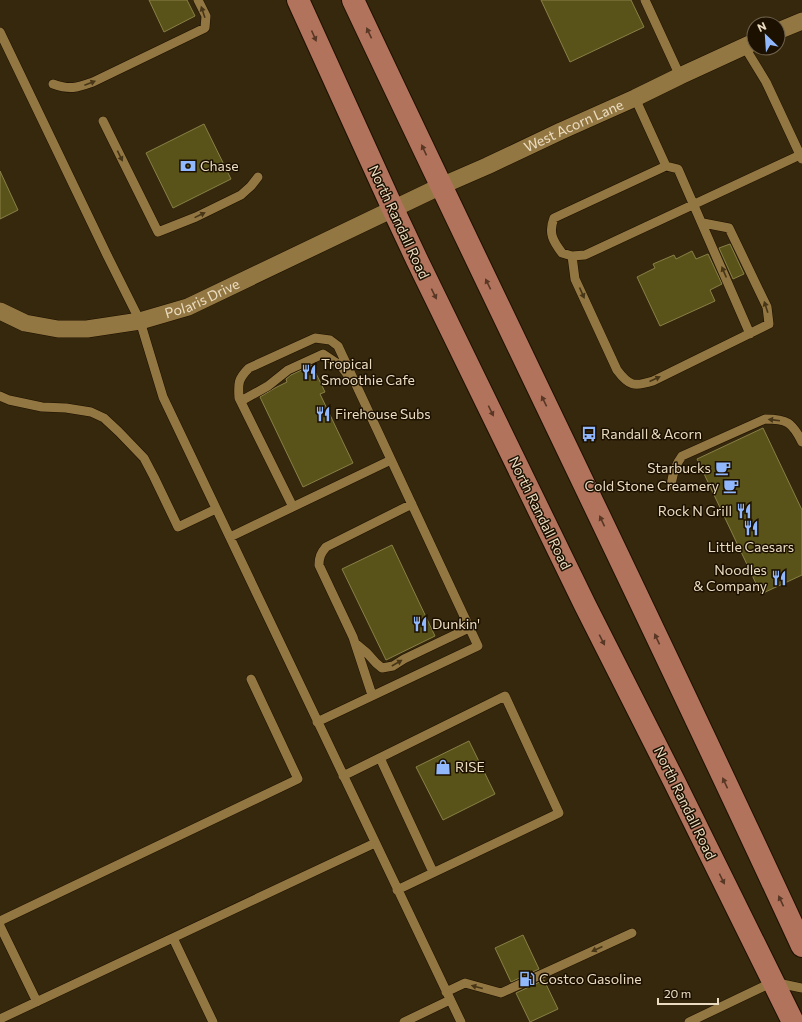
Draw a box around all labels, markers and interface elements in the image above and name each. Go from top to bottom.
one-way arrow [200,6,206,18]
north arrow [746,16,786,56]
text: N [755,19,768,34]
one-way arrow [366,27,372,39]
one-way arrow [311,30,317,41]
one-way arrow [85,79,97,85]
street label: West Acorn Lane [521,95,626,155]
one-way arrow [421,145,427,156]
one-way arrow [117,150,124,161]
bank icon: Chase [179,157,197,175]
place label: Chase [200,157,239,174]
street label: North Randall Road [366,162,433,281]
one-way arrow [194,212,206,218]
one-way arrow [720,266,726,278]
street label: Polaris Drive [163,275,242,321]
one-way arrow [485,278,491,290]
one-way arrow [579,288,585,299]
one-way arrow [431,289,437,300]
one-way arrow [763,301,769,313]
place label: Tropical Smoothie Cafe [321,355,415,388]
restaurant icon: Tropical Smoothie Cafe [300,363,318,381]
one-way arrow [650,376,661,382]
one-way arrow [541,396,548,407]
restaurant icon: Firehouse Subs [314,405,332,423]
place label: Firehouse Subs [335,405,431,422]
one-way arrow [488,406,494,417]
one-way arrow [768,416,780,423]
bus stop icon: Randall & Acorn [580,425,598,443]
place label: Randall & Acorn [601,425,702,442]
street label: North Randall Road [506,454,575,572]
place label: Starbucks [647,459,711,476]
cafe icon: Starbucks [714,459,732,477]
place label: Cold Stone Creamery [584,477,719,494]
cafe icon: Cold Stone Creamery [722,477,740,495]
place label: Rock N Grill [658,502,732,519]
restaurant icon: Rock N Grill [735,502,753,520]
one-way arrow [599,516,605,527]
restaurant icon: Little Caesars [742,519,760,537]
place label: Little Caesars [708,538,794,555]
place label: Noodles & Company [693,561,767,594]
restaurant icon: Noodles & Company [770,569,788,587]
restaurant icon: Dunkin' [411,615,429,633]
place label: Dunkin' [432,615,480,632]
one-way arrow [654,633,660,645]
one-way arrow [599,634,605,645]
one-way arrow [391,659,403,666]
street label: North Randall Road [651,744,720,862]
shop icon: RISE [434,758,452,776]
place label: RISE [455,758,485,775]
one-way arrow [722,778,728,789]
one-way arrow [719,873,726,885]
one-way arrow [778,895,784,907]
one-way arrow [591,946,602,952]
fuel station icon: Costco Gasoline [518,970,536,988]
place label: Costco Gasoline [539,970,642,987]
scale bar [658,980,718,1006]
one-way arrow [471,983,483,989]
text: 20 m [664,986,691,1000]

